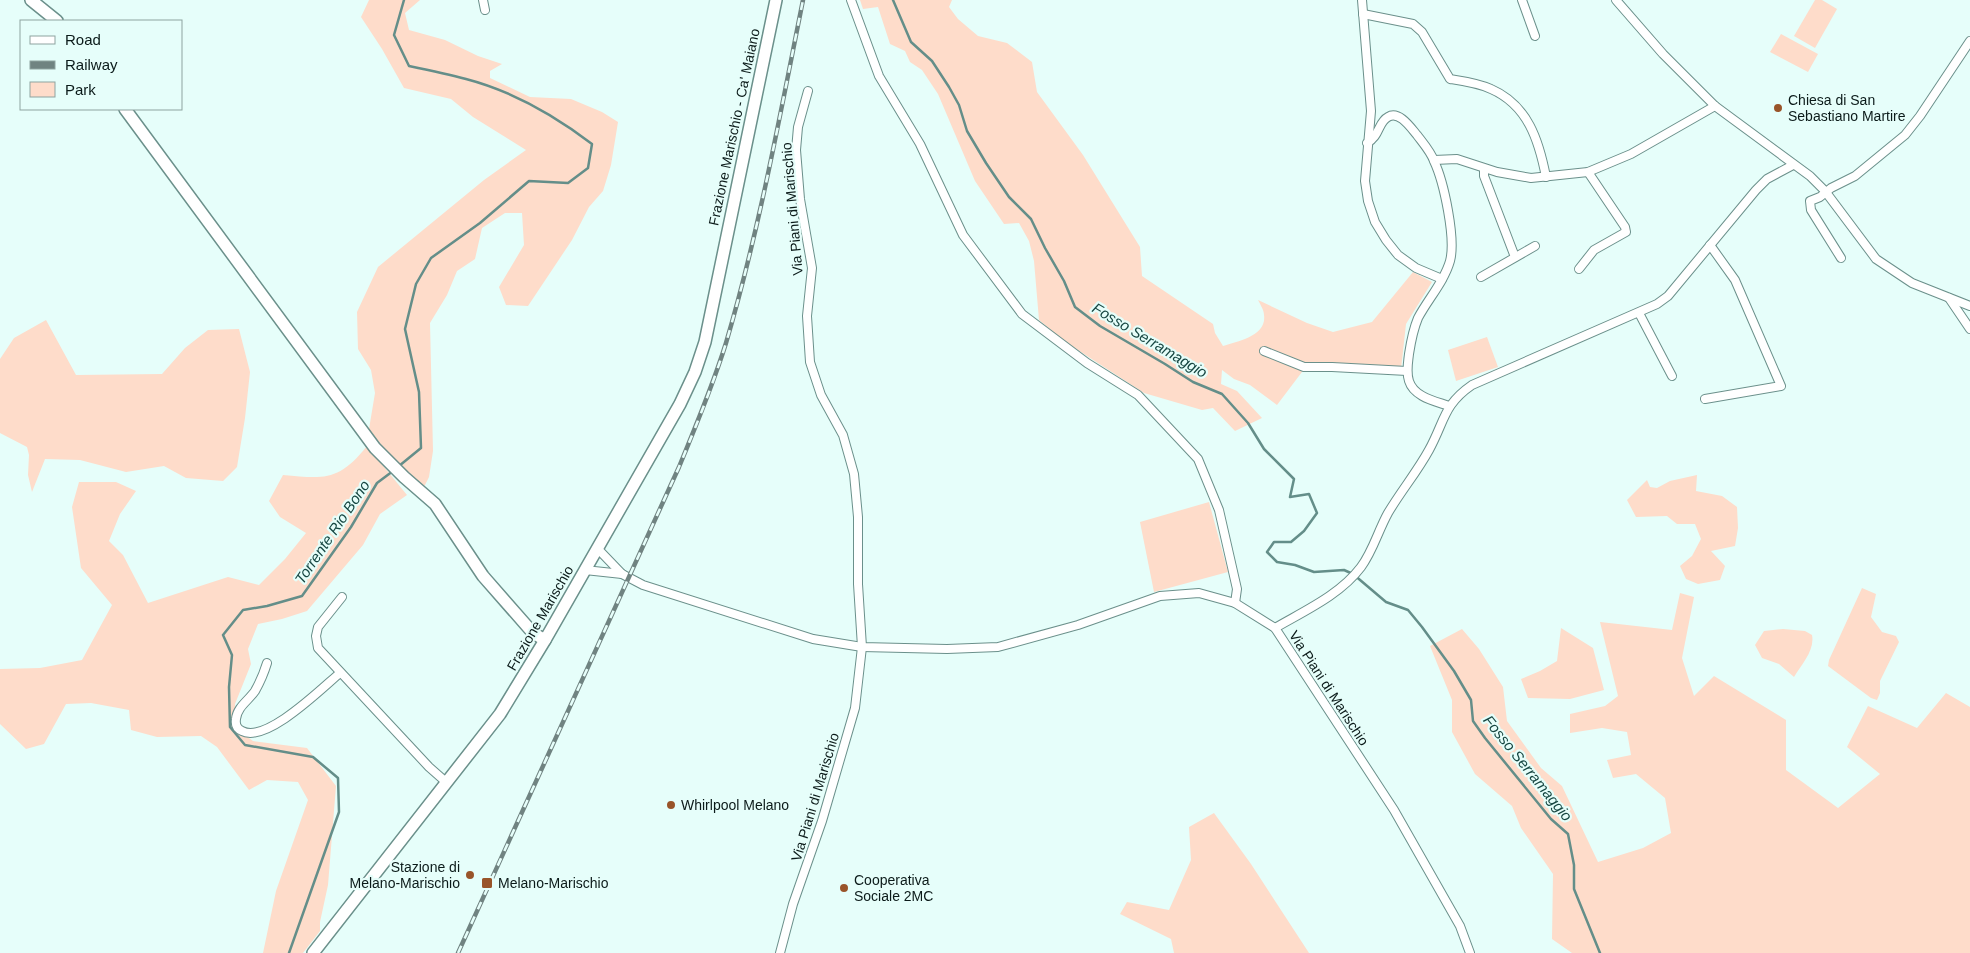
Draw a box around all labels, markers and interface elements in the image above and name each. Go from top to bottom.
legend [20,20,182,110]
street label: Frazione Marischio - Ca' Maiano [705,27,763,227]
text: Road [65,31,101,48]
text: Railway [65,56,118,73]
text: Park [65,81,96,98]
place label: Chiesa di San Sebastiano Martire [1788,92,1906,124]
marker: Chiesa di San Sebastiano Martire [1772,102,1784,114]
street label: Via Piani di Marischio [778,142,806,276]
water label: Fosso Serramaggio [1090,299,1210,381]
water label: Torrente Rio Bono [291,477,373,587]
street label: Frazione Marischio [504,563,577,673]
street label: Via Piani di Marischio [1286,628,1372,749]
water label: Fosso Serramaggio [1480,712,1576,824]
street label: Via Piani di Marischio [788,731,842,863]
place label: Whirlpool Melano [681,797,789,813]
marker: Whirlpool Melano [665,799,677,811]
place label: Stazione di Melano-Marischio [350,859,460,891]
marker: Stazione di Melano-Marischio [464,869,476,881]
place label: Cooperativa Sociale 2MC [854,872,933,904]
place label: Melano-Marischio [498,875,609,891]
marker: Melano-Marischio [480,876,494,890]
marker: Cooperativa Sociale 2MC [838,882,850,894]

